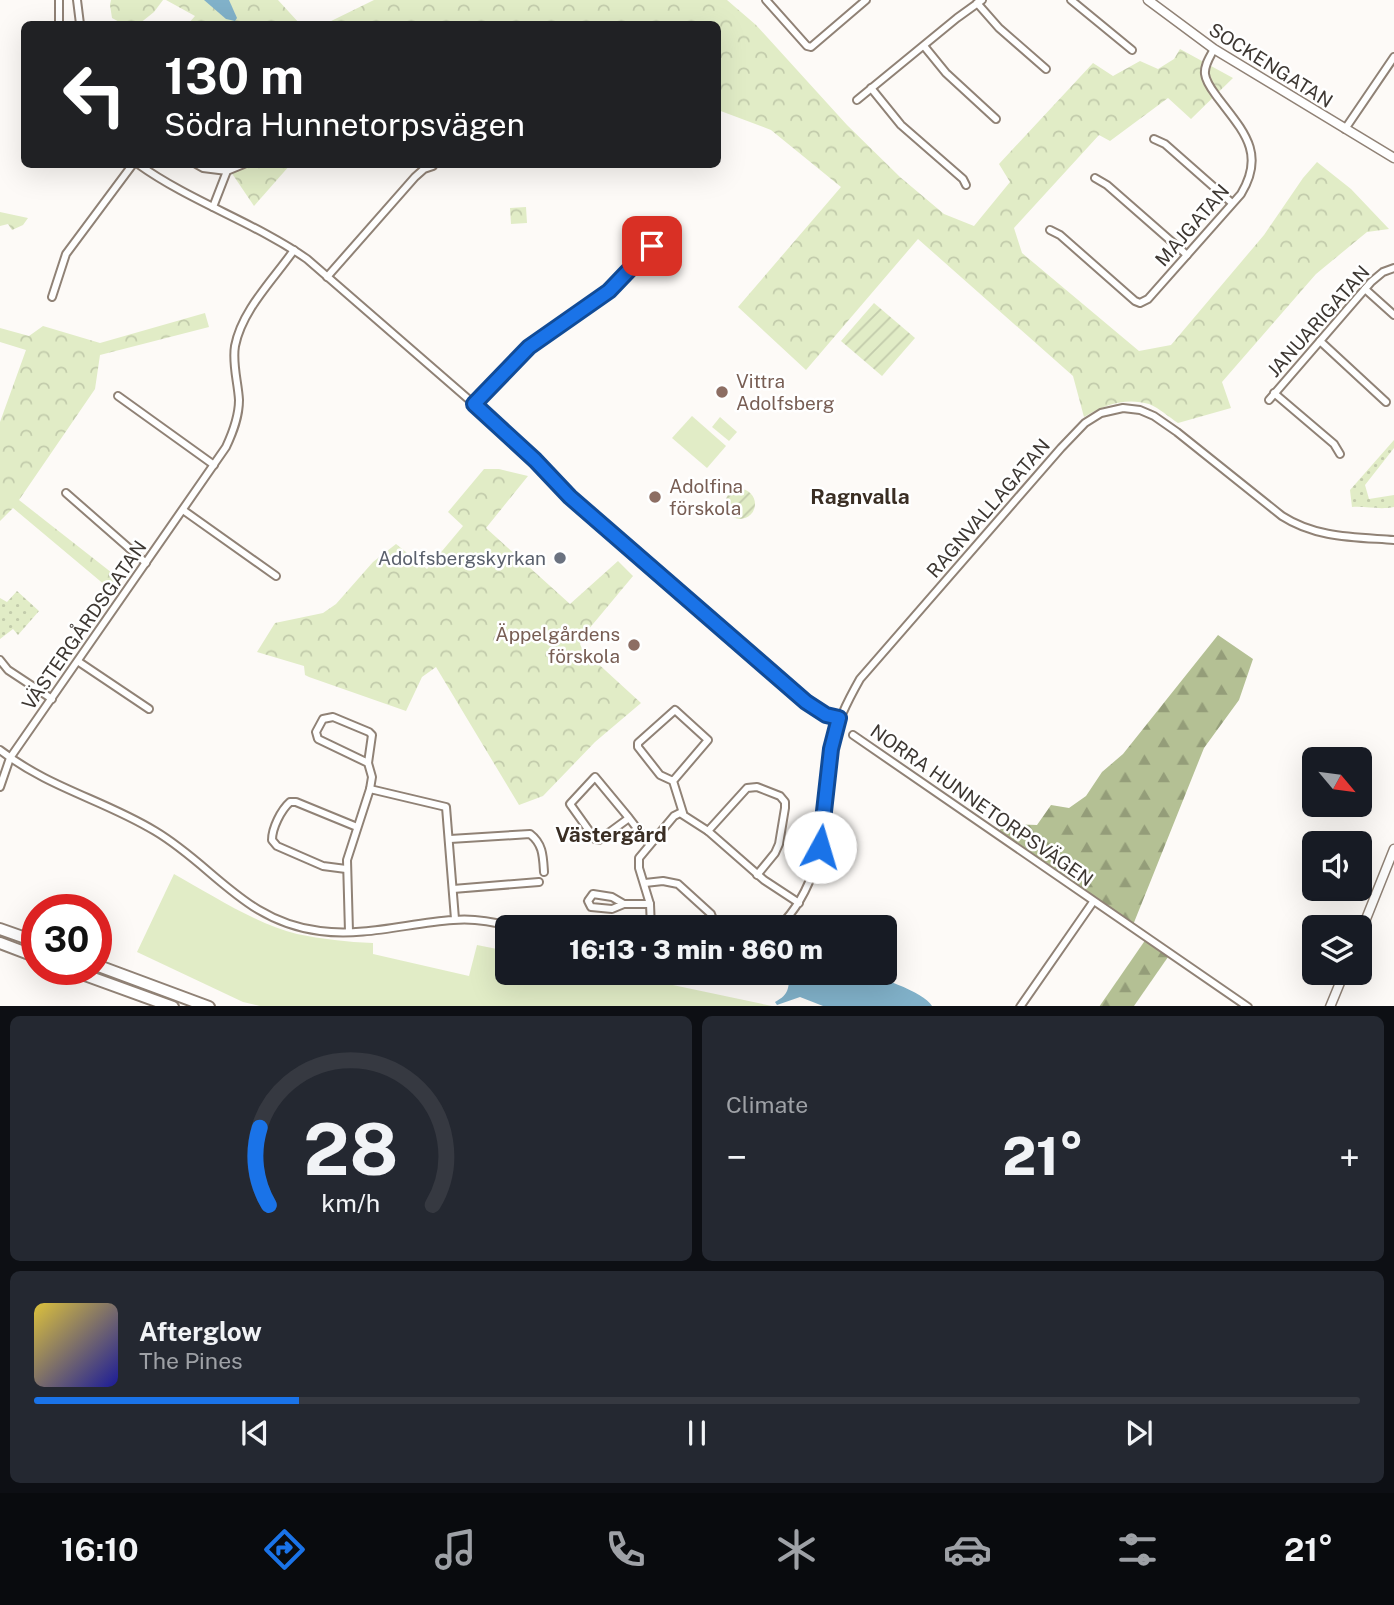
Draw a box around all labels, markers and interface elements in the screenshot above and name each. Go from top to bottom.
street label: SOCKENGATAN [1205,18,1337,112]
text: 130 m [164,47,304,105]
icon: left [49,49,140,140]
text: Södra Hunnetorpsvägen [164,106,525,143]
street label: MAJGATAN [1151,180,1233,270]
pin [622,216,682,276]
icon: arrive [633,227,671,265]
street label: JANUARIGATAN [1262,261,1374,381]
place label: Vittra Adolfsberg [736,370,835,414]
marker: Vittra Adolfsberg [714,384,730,400]
street label: RAGNVALLAGATAN [922,434,1054,582]
place label: Adolfina förskola [669,475,743,519]
district label: Ragnvalla [810,484,910,509]
marker: Adolfina förskola [647,489,663,505]
street label: VÄSTERGÅRDSGATAN [16,536,151,714]
place label: Adolfsbergskyrkan [378,547,546,569]
marker: Adolfsbergskyrkan [552,550,568,566]
place label: Äppelgårdens förskola [495,623,620,667]
marker: Äppelgårdens förskola [626,637,642,653]
street label: NORRA HUNNETORPSVÄGEN [866,719,1098,891]
north arrow [1302,747,1372,817]
map controls [1302,747,1372,985]
position arrow [783,810,857,884]
district label: Västergård [555,822,667,847]
button: sound [1302,831,1372,901]
speed limit sign: 30 [21,894,112,985]
button: layers [1302,915,1372,985]
text: 16:13 · 3 min · 860 m [569,934,823,965]
text: Climate [726,1091,808,1118]
text: 28 [303,1106,399,1191]
text: 21° [1002,1126,1084,1187]
text: − [726,1135,747,1180]
text: + [1339,1135,1360,1180]
text: km/h [322,1187,380,1217]
text: Afterglow [139,1316,262,1347]
text: The Pines [139,1347,243,1374]
icon: previous [236,1414,274,1452]
icon: pause [678,1414,716,1452]
icon: next [1120,1414,1158,1452]
icon: directions [260,1525,309,1574]
icon: music [431,1525,480,1574]
icon: phone [601,1525,650,1574]
icon: climate [772,1525,821,1574]
icon: car [943,1525,992,1574]
icon: filters [1113,1525,1162,1574]
text: 16:10 [61,1531,139,1568]
text: 21° [1284,1531,1333,1568]

